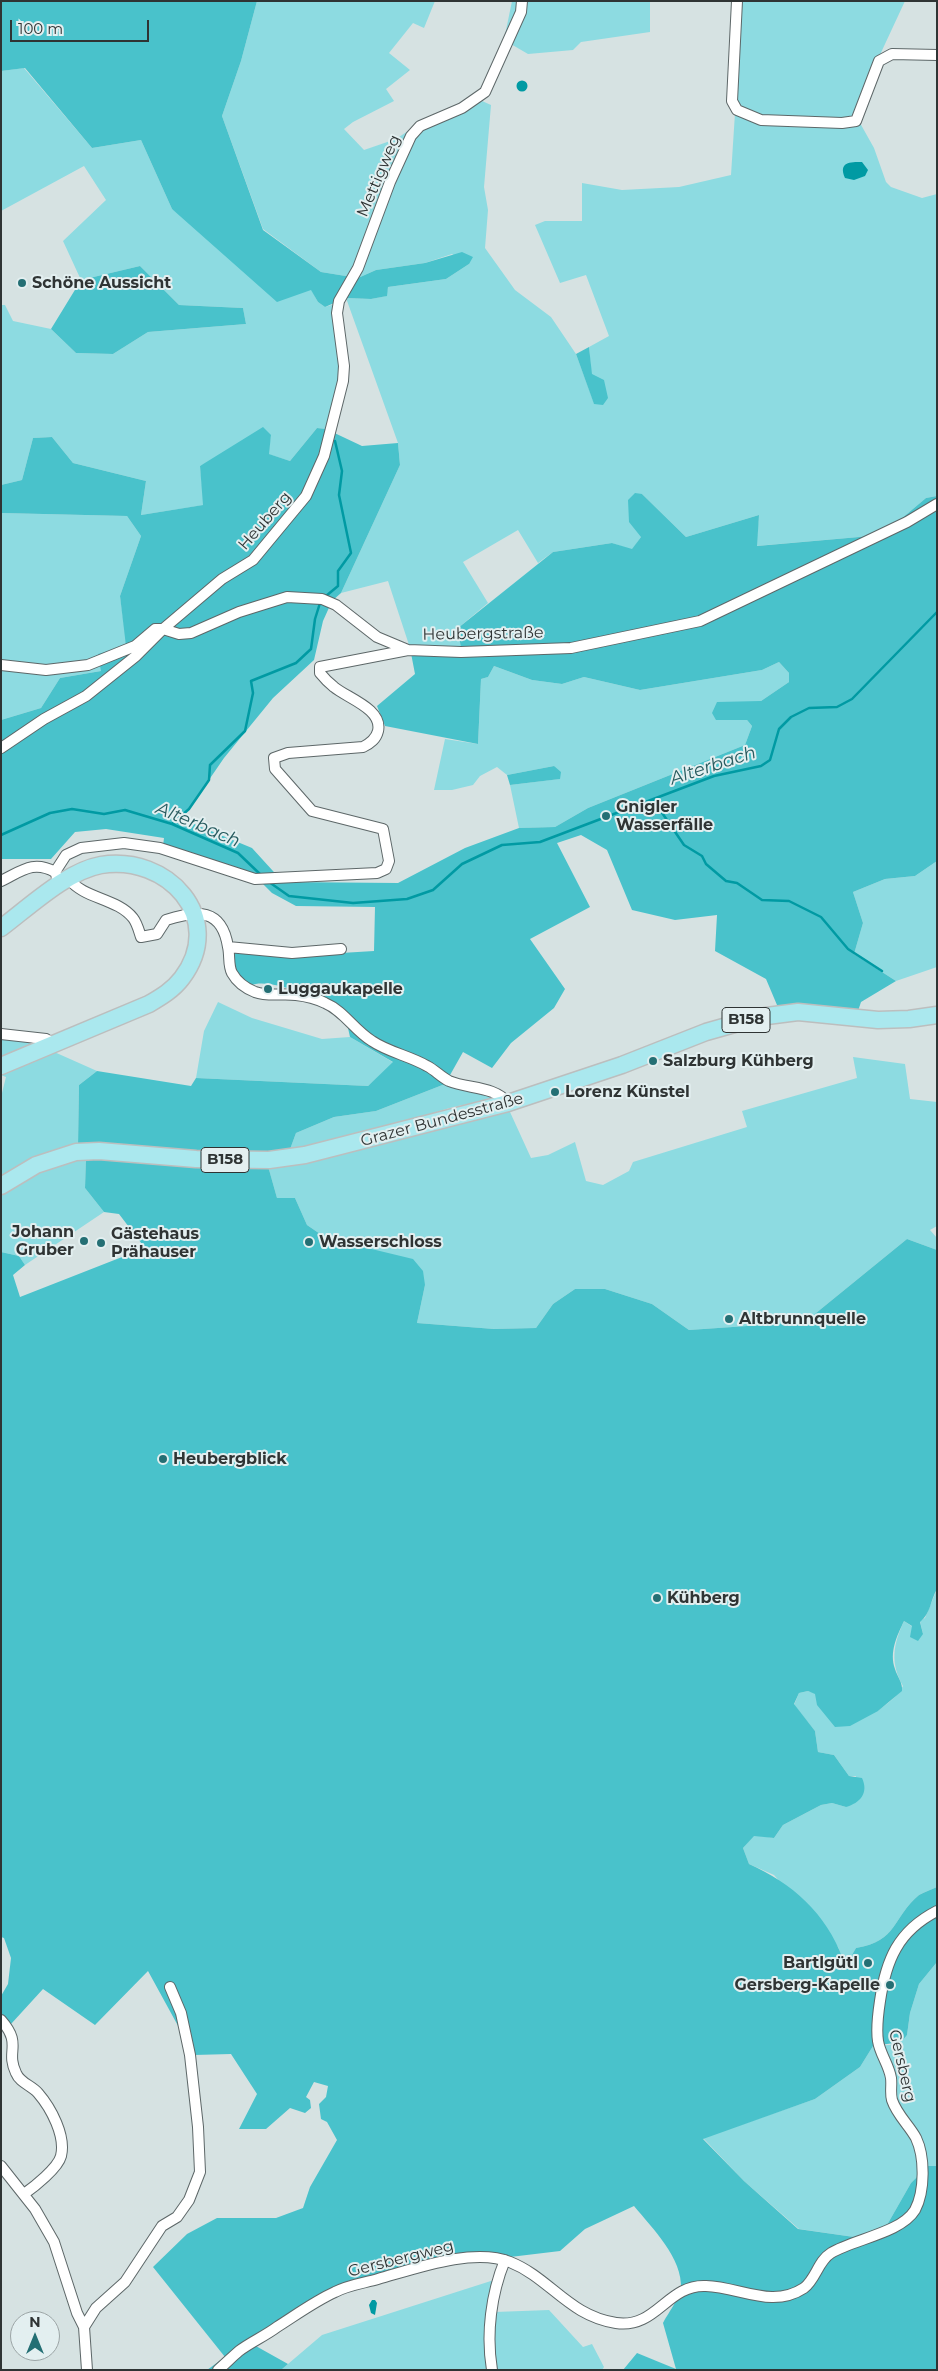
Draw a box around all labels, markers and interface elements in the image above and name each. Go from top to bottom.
scale bar [12,10,151,42]
text: 100 m [18,19,63,38]
street label: Mettigweg [353,132,405,220]
place label: Schöne Aussicht [32,273,171,293]
marker: Schöne Aussicht [16,277,28,289]
street label: Heuberg [234,488,296,554]
street label: Heubergstraße [422,623,544,645]
water label: Alterbach [667,742,759,790]
place label: Gnigler Wasserfälle [616,797,713,835]
water label: Alterbach [153,798,243,852]
marker: Gnigler Wasserfälle [600,810,612,822]
place label: Luggaukapelle [278,979,403,999]
marker: Luggaukapelle [262,983,274,995]
road number: B158 [722,1008,770,1032]
place label: Salzburg Kühberg [663,1051,814,1071]
marker: Salzburg Kühberg [647,1055,659,1067]
place label: Lorenz Künstel [565,1082,690,1102]
marker: Lorenz Künstel [549,1086,561,1098]
street label: Grazer Bundesstraße [359,1089,525,1151]
road number: B158 [201,1148,249,1172]
place label: Johann Gruber [12,1222,74,1260]
place label: Gästehaus Prähauser [111,1224,199,1262]
place label: Wasserschloss [319,1232,442,1252]
marker: Johann Gruber [78,1235,90,1247]
marker: Wasserschloss [303,1236,315,1248]
marker: Gästehaus Prähauser [95,1237,107,1249]
place label: Altbrunnquelle [739,1309,866,1329]
marker: Altbrunnquelle [723,1313,735,1325]
place label: Heubergblick [173,1449,287,1469]
marker: Heubergblick [157,1453,169,1465]
place label: Kühberg [667,1588,740,1608]
marker: Kühberg [651,1592,663,1604]
place label: Bartlgütl [783,1953,858,1973]
marker: Bartlgütl [862,1957,874,1969]
place label: Gersberg-Kapelle [735,1975,880,1995]
marker: Gersberg-Kapelle [884,1979,896,1991]
street label: Gersberg [884,2028,920,2104]
street label: Gersbergweg [346,2237,456,2281]
north arrow [10,2311,60,2361]
text: N [29,2313,41,2331]

